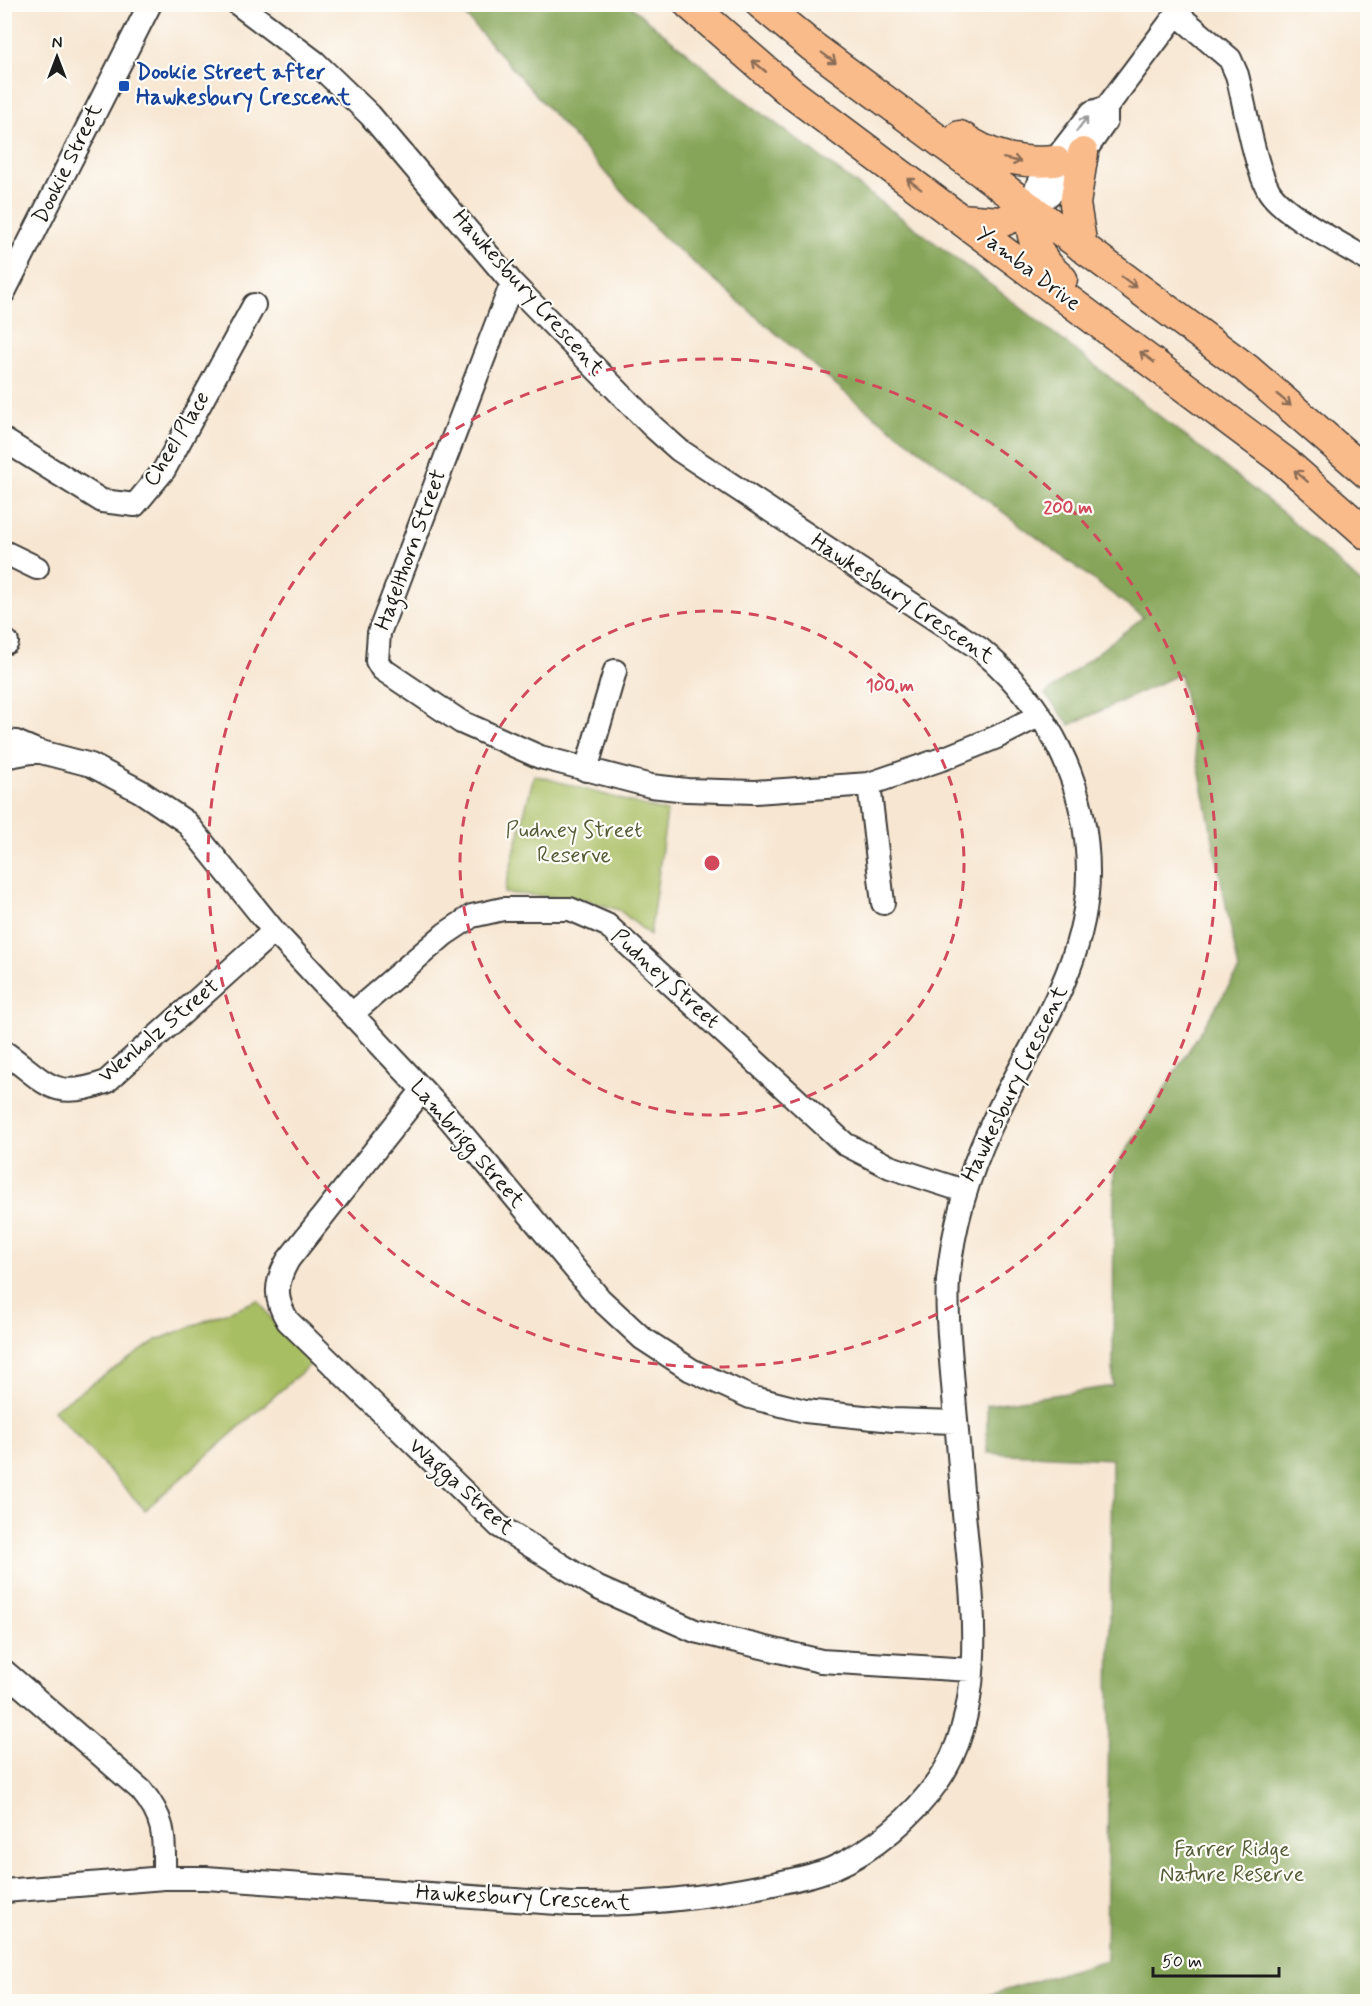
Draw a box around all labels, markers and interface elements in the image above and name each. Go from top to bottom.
north arrow [27,27,87,87]
text: N [52,33,62,54]
one-way arrow [820,52,836,65]
place label: Dookie Street after Hawkesbury Crescent [136,59,352,113]
one-way arrow [751,59,767,72]
marker: Dookie Street after Hawkesbury Crescent [117,79,131,93]
street label: Dookie Street [27,99,109,229]
one-way arrow [1076,117,1089,133]
one-way arrow [1003,154,1022,166]
one-way arrow [906,178,922,191]
street label: Hawkesbury Crescent [446,204,610,382]
street label: Yamba Drive [970,220,1086,318]
one-way arrow [1120,275,1136,288]
one-way arrow [1139,351,1155,364]
street label: Cheel Place [138,386,216,492]
one-way arrow [1276,393,1291,407]
street label: Hagelthorn Street [369,466,456,635]
one-way arrow [1293,470,1309,483]
text: 200 m [1043,496,1093,520]
street label: Hawkesbury Crescent [805,527,999,671]
text: 100 m [866,674,914,698]
park label: Pudney Street Reserve [506,817,642,870]
centre of rings [702,853,722,873]
street label: Pudney Street [605,923,725,1035]
street label: Wenholz Street [93,972,225,1090]
street label: Hawkesbury Crescent [955,981,1075,1187]
street label: Lambrigg Street [401,1074,531,1216]
street label: Wagga Street [400,1432,520,1544]
park label: Farrer Ridge Nature Reserve [1160,1836,1304,1889]
street label: Hawkesbury Crescent [415,1878,631,1918]
scale bar [1153,1940,1279,1978]
text: 50 m [1162,1950,1202,1974]

